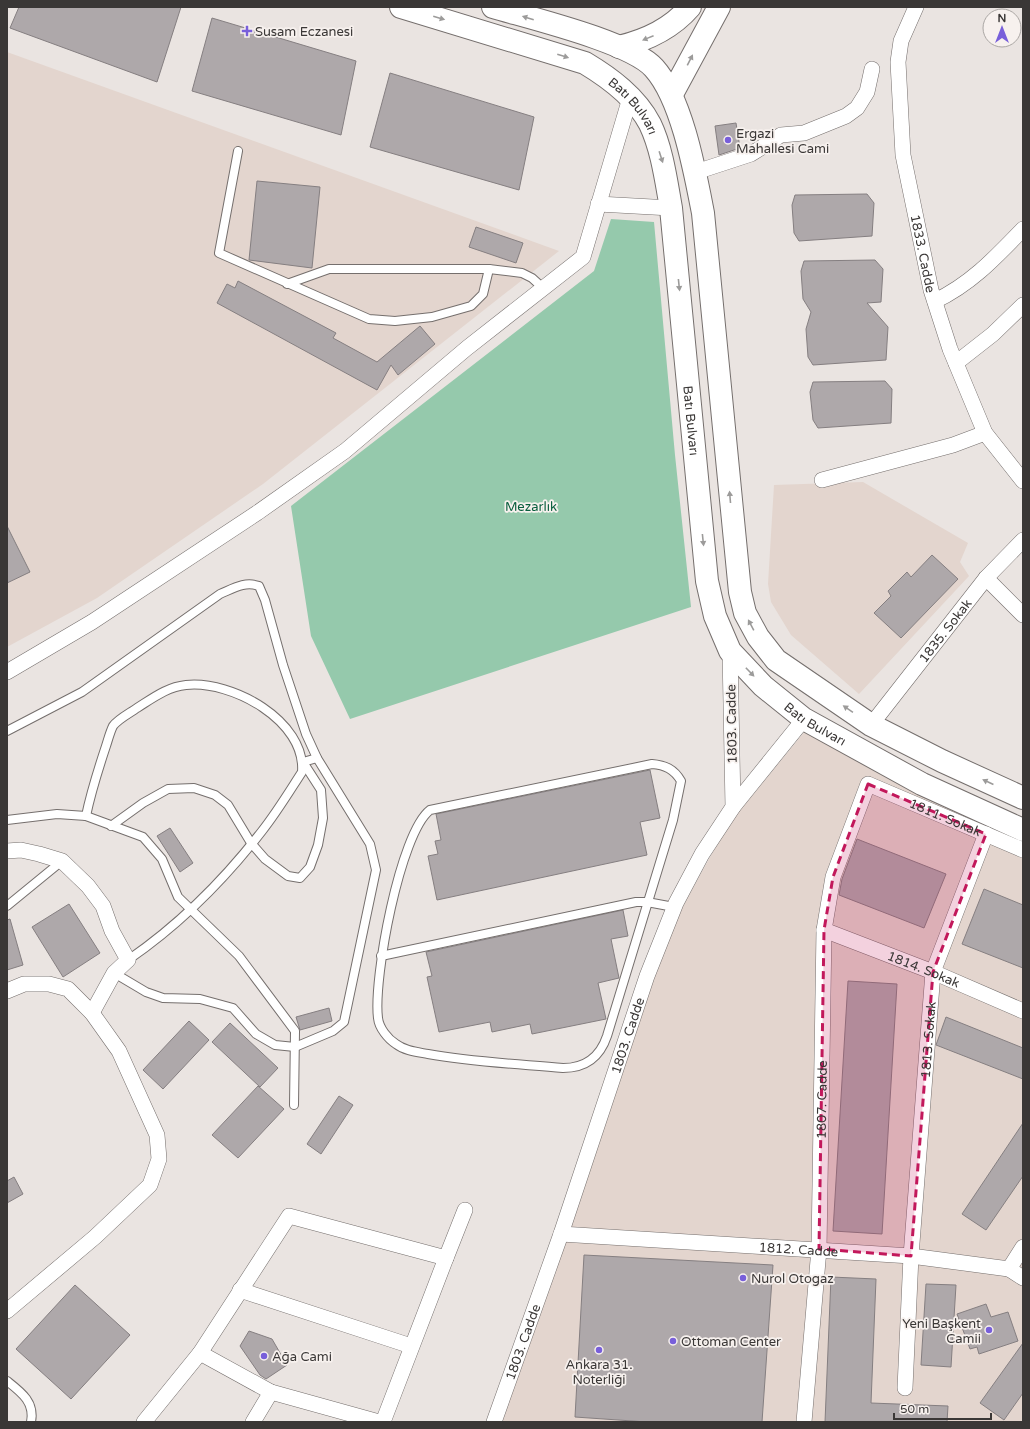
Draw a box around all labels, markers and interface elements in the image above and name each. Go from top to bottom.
north arrow [982,8,1022,48]
text: N [998,12,1006,25]
one-way arrow [433,15,445,21]
one-way arrow [522,15,534,21]
place label: Susam Eczanesi [255,24,353,40]
marker: Susam Eczanesi [242,26,252,36]
one-way arrow [642,35,653,41]
one-way arrow [557,53,569,59]
one-way arrow [687,54,693,65]
street label: Batı Bulvarı [605,74,661,137]
place label: Ergazi Mahallesi Cami [736,126,829,157]
marker: Ergazi Mahallesi Cami [723,135,733,145]
one-way arrow [658,151,664,163]
street label: 1833. Cadde [907,213,938,294]
one-way arrow [675,279,682,291]
street label: Batı Bulvarı [679,385,702,456]
one-way arrow [727,491,734,504]
park label: Mezarlık [505,499,557,515]
one-way arrow [700,534,707,546]
street label: 1835. Sokak [916,596,976,666]
one-way arrow [748,619,754,631]
one-way arrow [745,667,755,677]
street label: 1803. Cadde [723,684,741,764]
street label: Batı Bulvarı [780,699,849,750]
one-way arrow [843,705,853,713]
one-way arrow [982,779,993,785]
street label: 1811. Sokak [907,796,984,840]
street label: 1814. Sokak [885,948,962,992]
street label: 1803. Cadde [608,995,648,1076]
street label: 1813. Sokak [918,1001,940,1079]
street label: 1807. Cadde [814,1060,831,1139]
street label: 1812. Cadde [758,1239,839,1260]
place label: Nurol Otogaz [751,1271,834,1287]
marker: Nurol Otogaz [738,1273,748,1283]
street label: 1803. Cadde [503,1302,544,1382]
place label: Yeni Başkent Camii [902,1316,981,1347]
marker: Yeni Başkent Camii [984,1325,994,1335]
place label: Ottoman Center [681,1334,781,1350]
marker: Ottoman Center [668,1336,678,1346]
marker: Ankara 31. Noterliği [594,1345,604,1355]
place label: Ağa Cami [272,1349,332,1365]
marker: Ağa Cami [259,1351,269,1361]
place label: Ankara 31. Noterliği [565,1357,633,1388]
scale bar [894,1395,991,1421]
text: 50 m [900,1402,929,1416]

